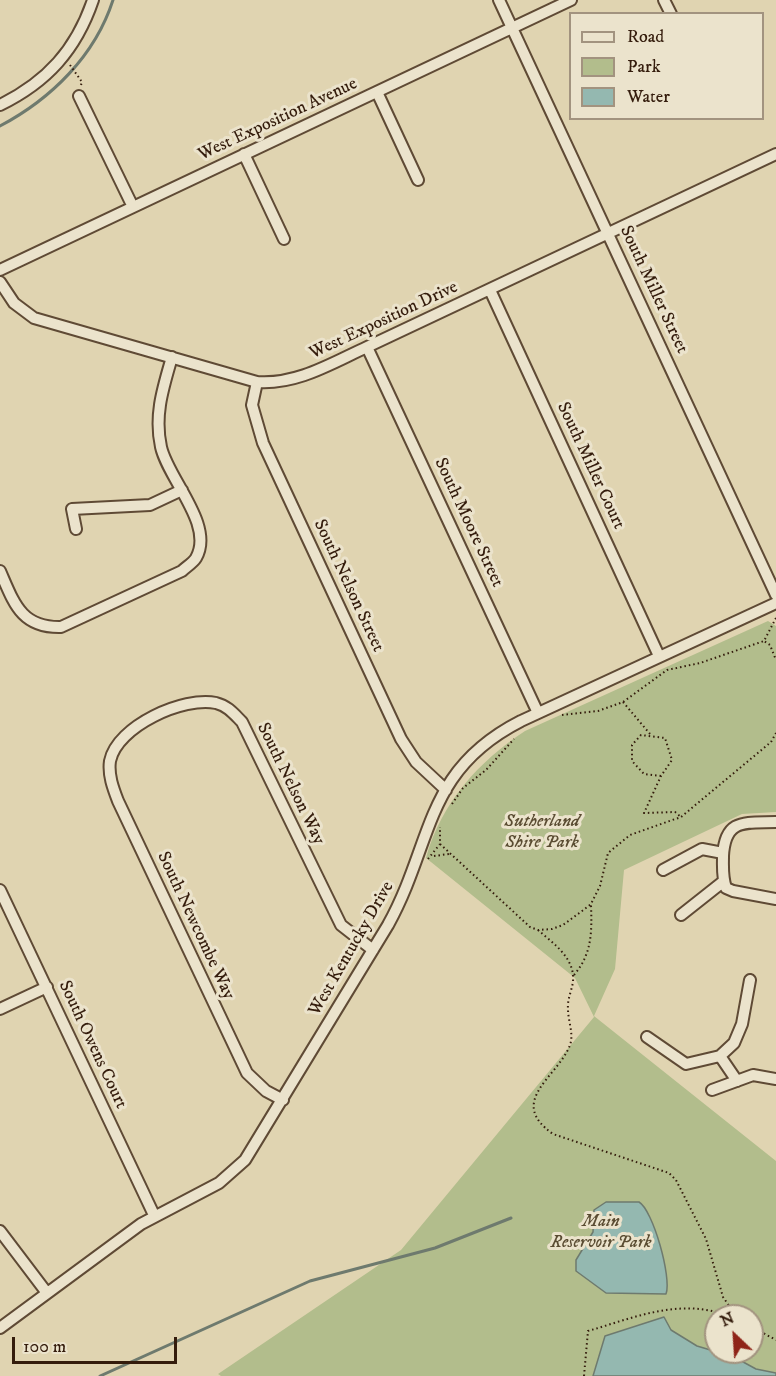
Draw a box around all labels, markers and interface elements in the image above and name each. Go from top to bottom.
legend [569,12,764,120]
text: Road [627,26,664,48]
text: Park [627,56,661,78]
street label: West Exposition Avenue [195,74,361,166]
text: Water [627,86,670,108]
street label: South Miller Street [614,223,692,357]
street label: West Exposition Drive [306,277,462,365]
street label: South Miller Court [551,399,629,533]
street label: South Moore Street [429,455,507,591]
street label: South Nelson Street [308,516,388,656]
street label: South Nelson Way [251,720,329,848]
park label: Sutherland Shire Park [504,811,580,854]
street label: South Newcombe Way [151,849,239,1003]
street label: West Kentucky Drive [305,878,399,1020]
street label: South Owens Court [53,978,131,1112]
park label: Main Reservoir Park [550,1211,652,1254]
north arrow [704,1304,764,1364]
text: N [717,1308,737,1331]
scale bar [15,1325,180,1363]
text: 100 m [23,1336,66,1358]

